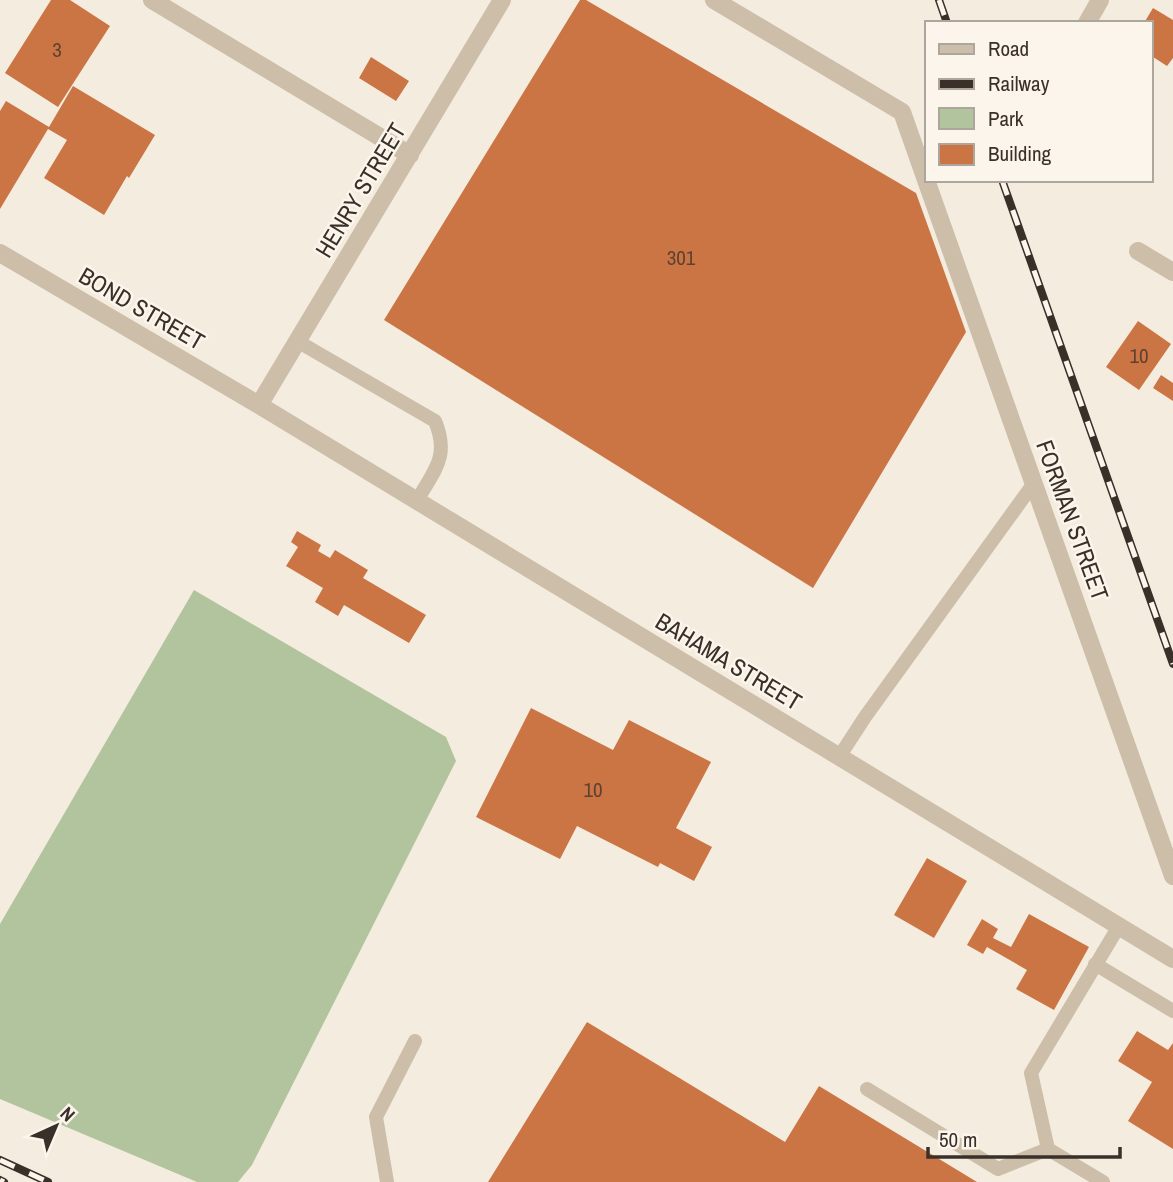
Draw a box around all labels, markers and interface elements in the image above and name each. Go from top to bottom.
legend [925,21,1152,182]
text: Road [988,34,1029,63]
house number: 3 [52,35,62,64]
text: Railway [988,69,1050,98]
text: Park [988,104,1024,133]
street label: HENRY STREET [307,117,413,263]
text: Building [988,139,1052,168]
house number: 301 [667,243,696,272]
street label: BOND STREET [73,259,211,357]
house number: 10 [1129,341,1149,370]
street label: FORMAN STREET [1029,435,1117,605]
street label: BAHAMA STREET [650,605,808,717]
house number: 10 [583,775,603,804]
north arrow [21,1091,91,1161]
text: N [55,1101,81,1127]
scale bar [928,1116,1120,1160]
text: 50 m [939,1125,977,1154]

